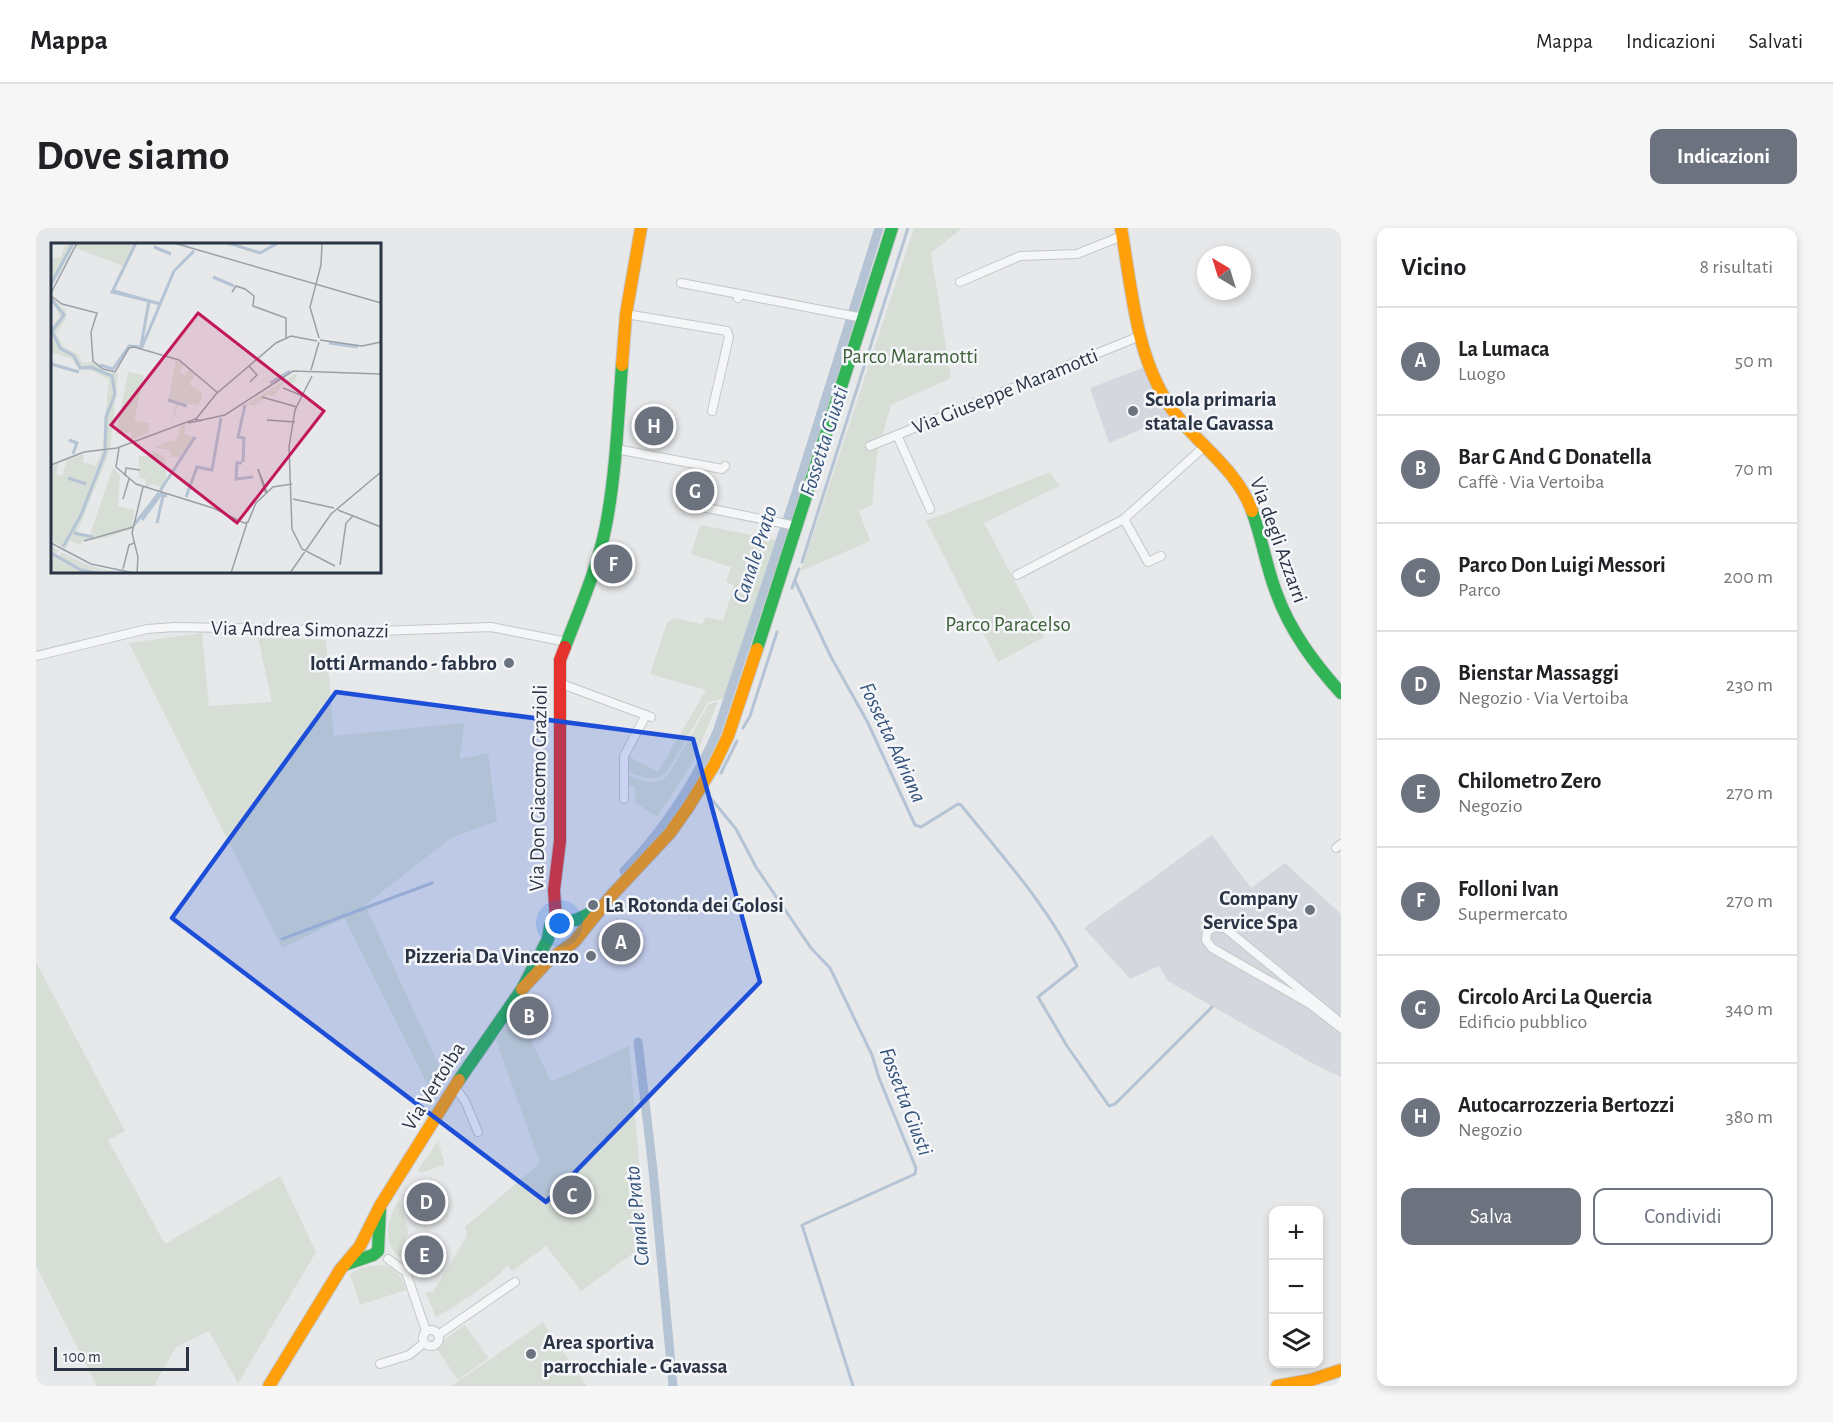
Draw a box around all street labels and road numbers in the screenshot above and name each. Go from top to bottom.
street label: Via Giuseppe Maramotti [909,345,1101,438]
street label: Via degli Azzarri [1246,475,1311,606]
street label: Via Andrea Simonazzi [211,617,389,642]
street label: Via Don Giacomo Grazioli [526,684,551,892]
street label: Via Vertoiba [398,1038,469,1134]

